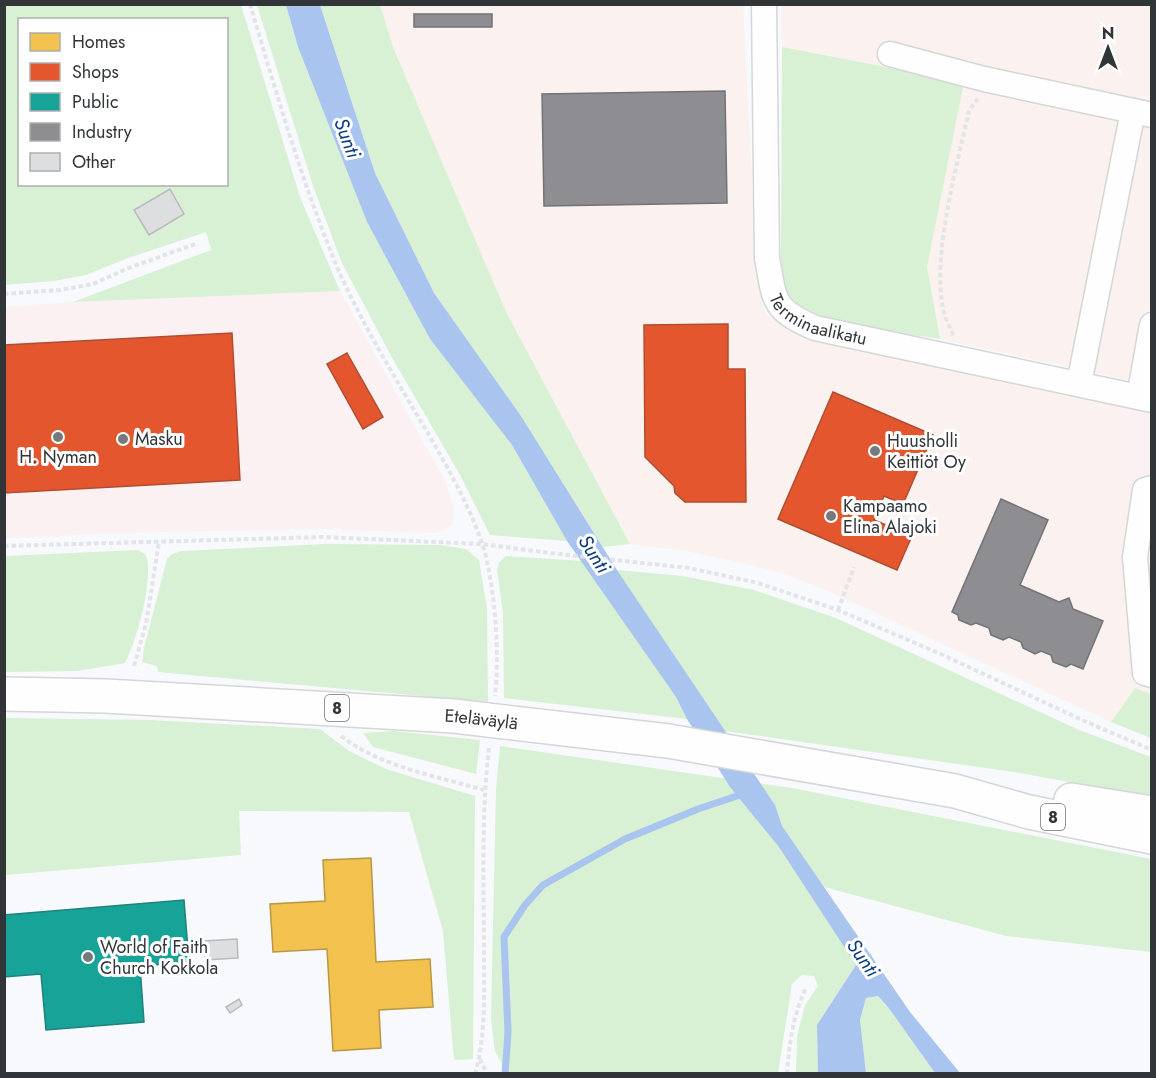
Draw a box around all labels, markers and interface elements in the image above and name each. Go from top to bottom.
legend [18,18,228,186]
north arrow [1078,18,1138,78]
text: N [1102,22,1114,45]
text: Homes [72,29,125,55]
text: Shops [72,59,119,85]
text: Public [72,89,119,115]
water label: Sunti [326,114,368,163]
text: Industry [72,119,132,145]
text: Other [72,149,116,175]
street label: Terminaalikatu [762,290,869,352]
place label: Masku [135,426,183,452]
place label: Huusholli Keittiöt Oy [887,428,966,475]
marker: H. Nyman [51,430,65,444]
marker: Masku [116,432,130,446]
place label: H. Nyman [19,444,97,470]
marker: Huusholli Keittiöt Oy [868,444,882,458]
place label: Kampaamo Elina Alajoki [843,493,937,540]
marker: Kampaamo Elina Alajoki [824,509,838,523]
water label: Sunti [571,529,618,580]
road number: 8 [325,695,349,721]
street label: Eteläväylä [444,702,519,736]
road number: 8 [1041,804,1065,830]
water label: Sunti [839,933,887,984]
place label: World of Faith Church Kokkola [100,934,218,981]
marker: World of Faith Church Kokkola [81,950,95,964]

